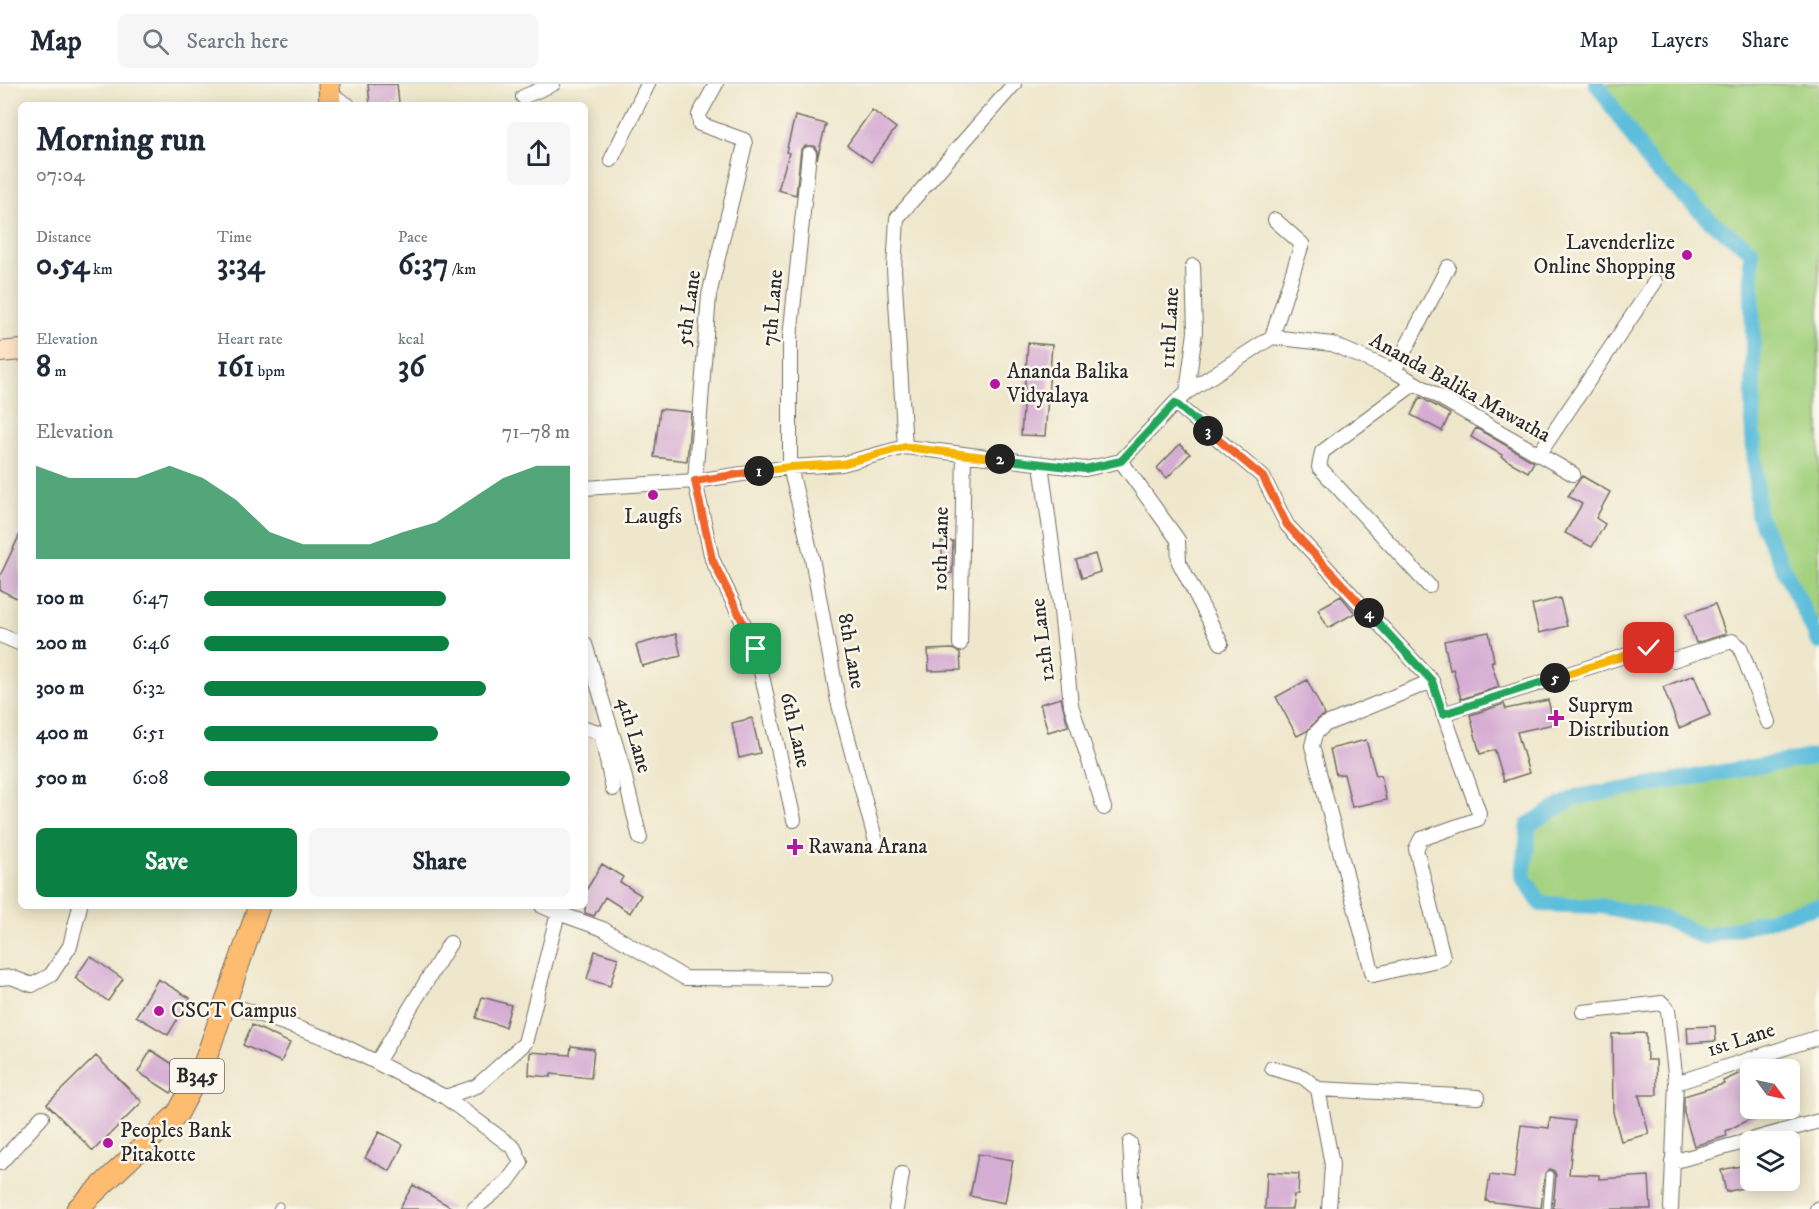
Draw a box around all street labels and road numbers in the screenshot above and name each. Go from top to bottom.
street label: 5th Lane [671,268,707,348]
street label: 7th Lane [757,268,789,347]
street label: 11th Lane [1155,286,1185,369]
street label: Ananda Balika Mawatha [1365,327,1555,449]
street label: 10th Lane [927,506,955,592]
street label: 12th Lane [1025,596,1061,683]
street label: 8th Lane [832,611,870,691]
street label: 6th Lane [774,690,816,771]
street label: 4th Lane [611,694,657,776]
street label: 1st Lane [1704,1017,1778,1063]
road number: B345 [170,1059,224,1093]

